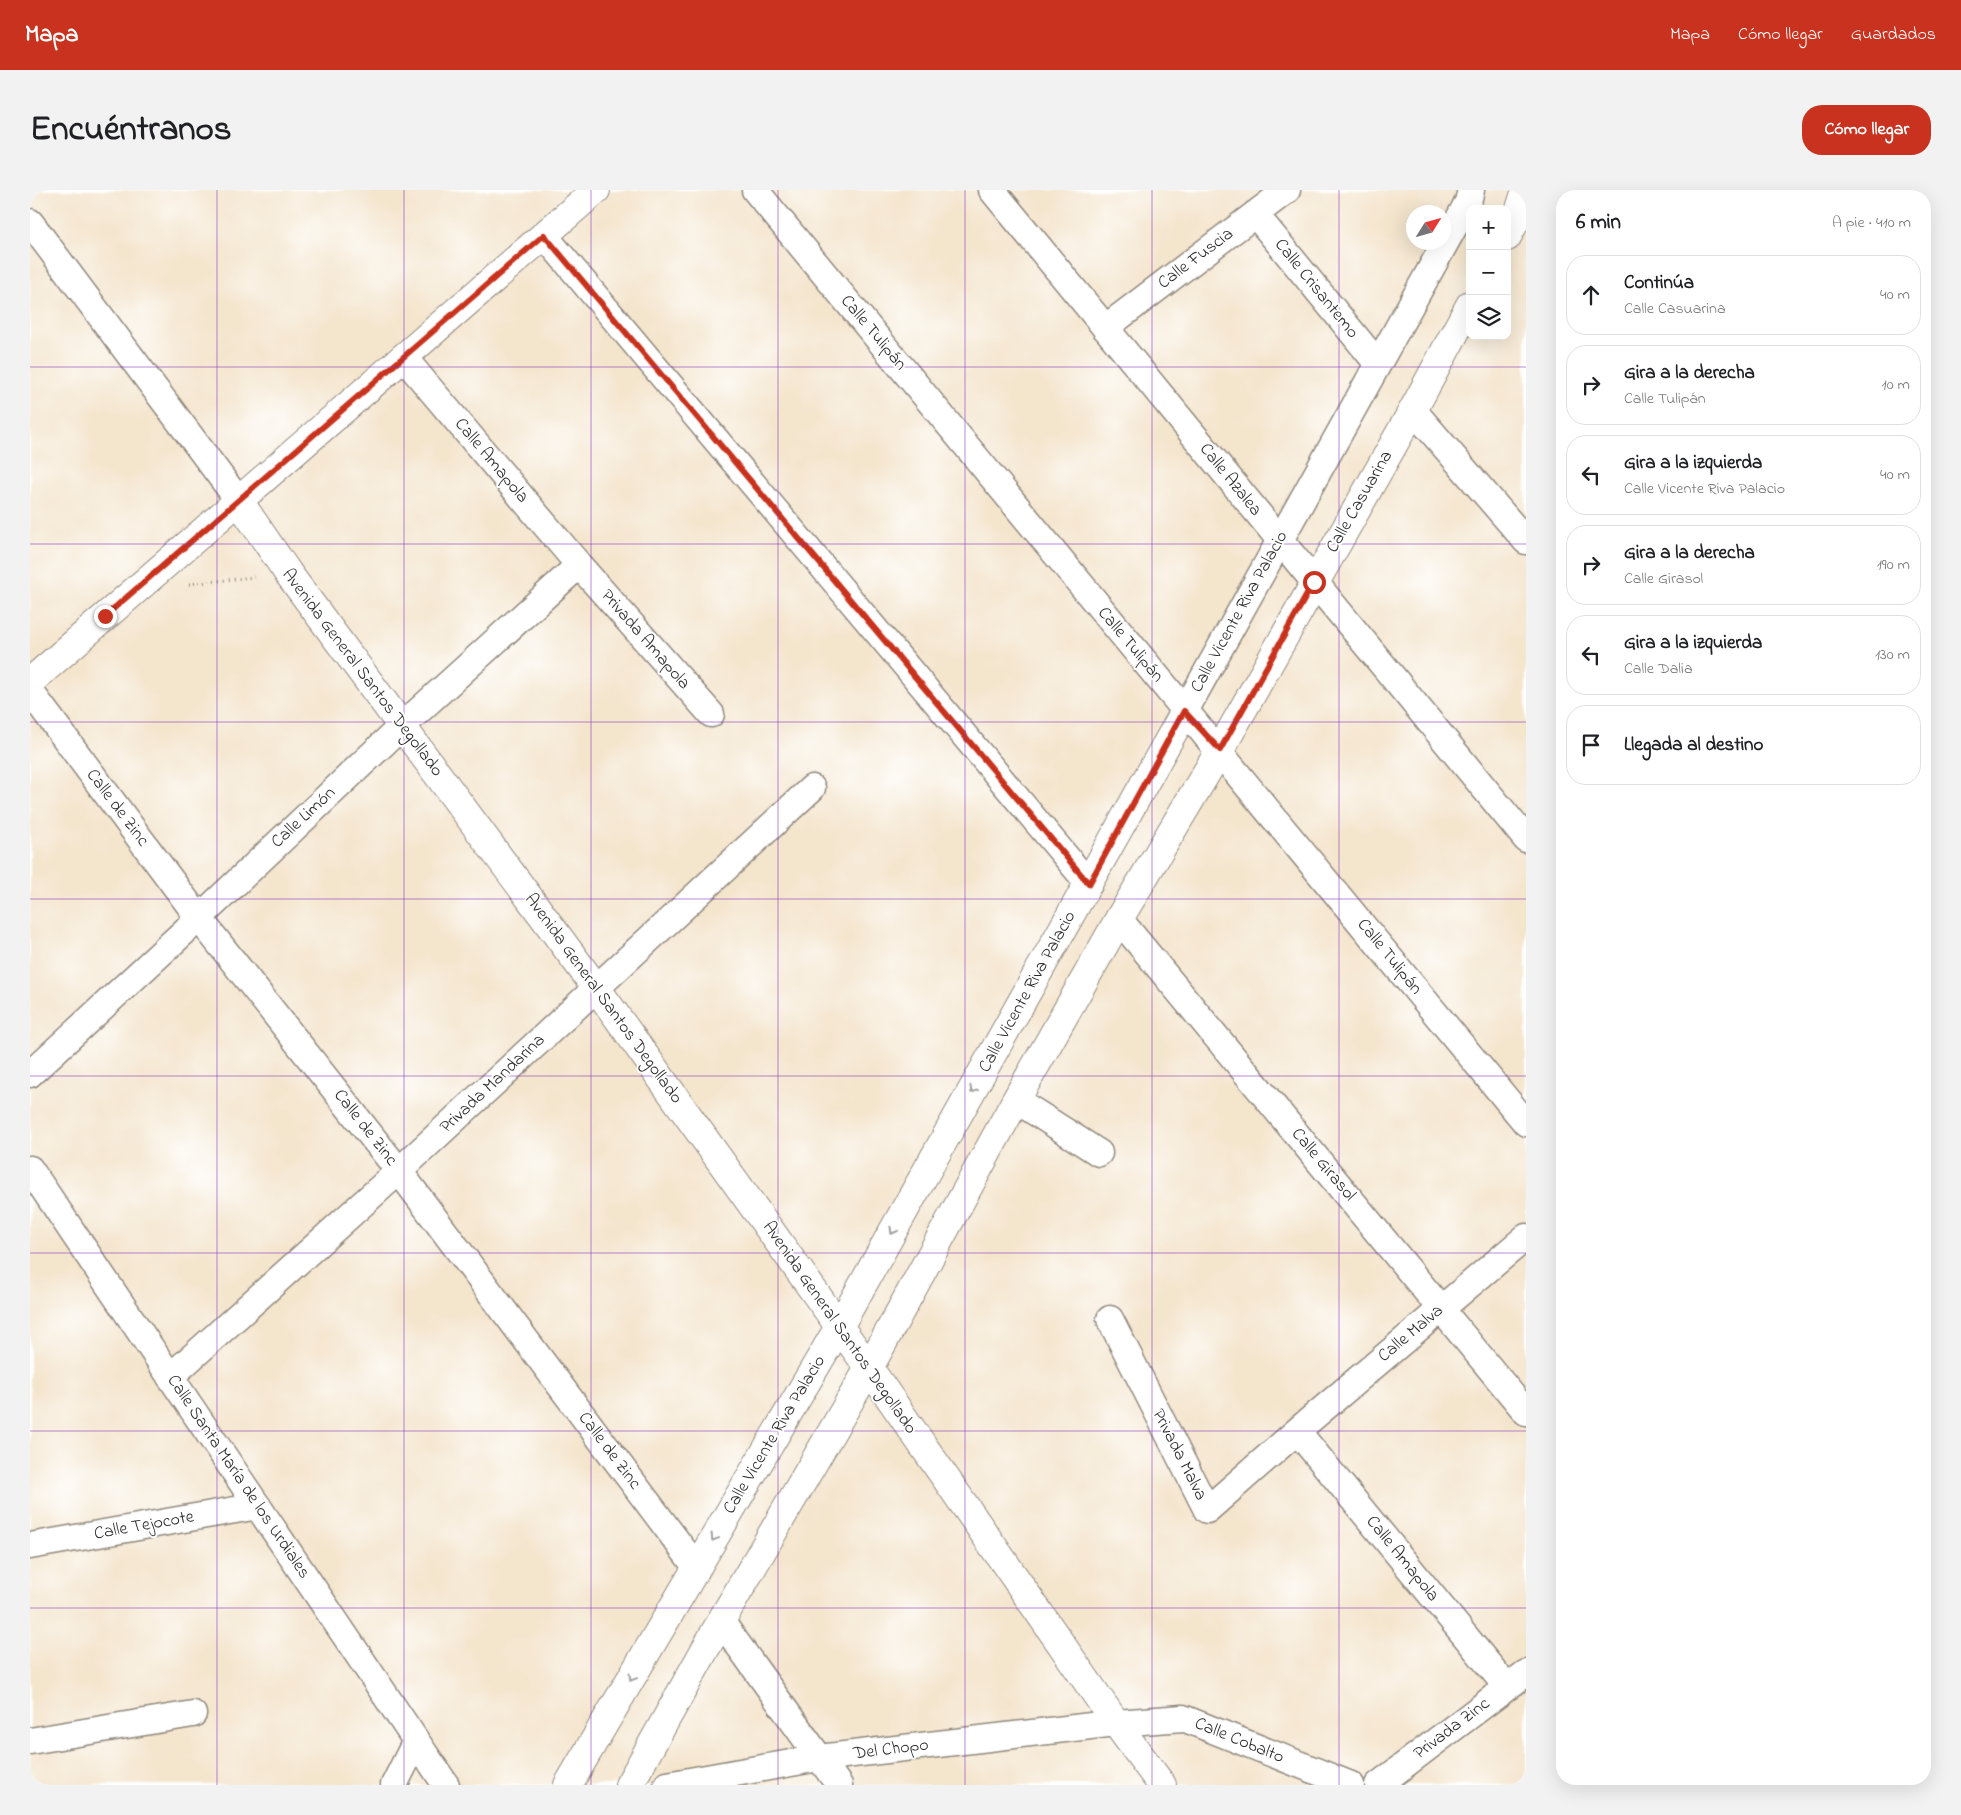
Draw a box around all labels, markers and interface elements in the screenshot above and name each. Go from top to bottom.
text: Mapa [25,18,79,53]
text: Mapa [1670,22,1710,48]
text: Cómo llegar [1738,22,1823,48]
text: Guardados [1851,22,1936,48]
text: Encuéntranos [30,105,232,156]
button: Cómo llegar [1802,105,1931,155]
north arrow [1406,205,1451,250]
map controls [1466,205,1511,340]
button: + [1466,205,1511,250]
text: 6 min [1576,208,1621,238]
text: A pie · 410 m [1832,211,1911,235]
street label: Calle Fuscia [1153,222,1239,296]
street label: Calle Crisantemo [1267,233,1365,345]
button: − [1466,250,1511,295]
text: Continúa [1624,270,1694,297]
icon: ahead [1577,281,1605,309]
text: 40 m [1880,283,1910,307]
street label: Calle Tulipán [834,290,913,377]
button: layers [1466,295,1511,340]
text: Calle Casuarina [1624,297,1726,321]
text: Gira a la derecha [1624,360,1755,387]
icon: right [1577,371,1605,399]
text: 10 m [1882,373,1910,397]
text: Calle Tulipán [1624,387,1706,411]
street label: Calle Amapola [448,413,534,509]
street label: Calle Azalea [1192,438,1268,522]
street label: Calle Casuarina [1320,446,1400,558]
text: Gira a la izquierda [1624,450,1762,477]
icon: left [1577,461,1605,489]
text: 40 m [1880,463,1910,487]
text: Calle Vicente Riva Palacio [1624,477,1785,501]
street label: Calle Vicente Riva Palacio [1185,526,1295,698]
text: Gira a la derecha [1624,540,1755,567]
icon: right [1577,551,1605,579]
text: 190 m [1877,553,1910,577]
street label: Avenida General Santos Degollado [274,563,449,783]
text: Calle Girasol [1624,567,1703,591]
route start [1303,571,1326,594]
street label: Privada Amapola [594,584,696,696]
street label: Calle Tulipán [1091,602,1170,689]
route end [94,605,117,628]
text: Gira a la izquierda [1624,630,1762,657]
icon: left [1577,641,1605,669]
text: 130 m [1875,643,1910,667]
text: Calle Dalia [1624,657,1693,681]
icon: arrive [1577,731,1605,759]
text: Llegada al destino [1624,732,1763,759]
street label: Calle de Zinc [79,764,155,852]
street label: Calle Limón [266,781,342,855]
street label: Avenida General Santos Degollado [517,888,688,1110]
street label: Calle Vicente Riva Palacio [973,906,1083,1078]
street label: Calle Tulipán [1350,913,1428,1001]
street label: Privada Mandarina [434,1028,552,1140]
street label: Calle de Zinc [327,1084,403,1172]
one-way arrow [969,1084,979,1093]
street label: Calle Girasol [1284,1123,1362,1207]
street label: Avenida General Santos Degollado [754,1216,923,1440]
one-way arrow [890,1226,900,1235]
street label: Calle Malva [1373,1299,1449,1369]
street label: Calle Vicente Riva Palacio [717,1351,833,1519]
street label: Calle Santa María de los Urdiales [160,1370,316,1584]
street label: Privada Malva [1145,1405,1213,1505]
street label: Calle de Zinc [571,1407,647,1495]
street label: Calle Tejocote [92,1504,197,1548]
street label: Calle Amapola [1359,1510,1445,1608]
one-way arrow [711,1532,721,1541]
one-way arrow [628,1672,638,1681]
street label: Privada Zinc [1408,1692,1496,1766]
street label: Calle Cobalto [1190,1711,1288,1771]
street label: Del Chopo [851,1732,930,1768]

